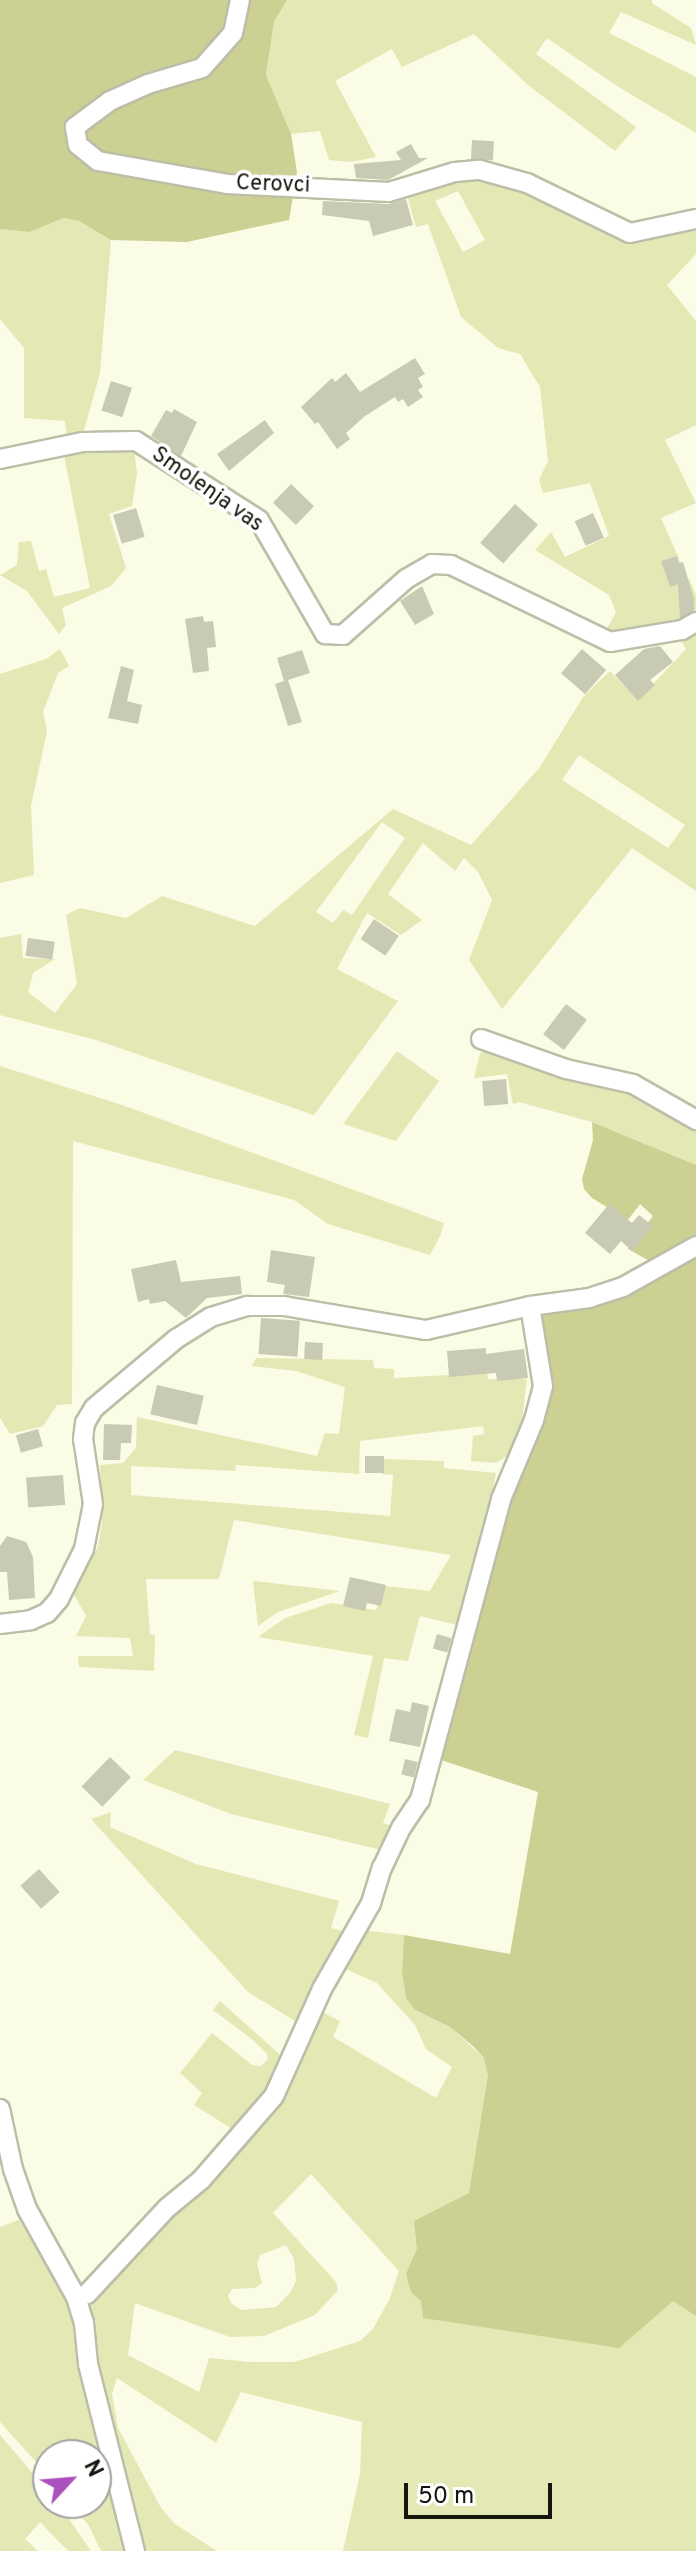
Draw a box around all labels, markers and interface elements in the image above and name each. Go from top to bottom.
street label: Cerovci [235,171,311,199]
street label: Smolenja vas [146,442,268,538]
north arrow [32,2439,112,2519]
text: N [77,2456,108,2482]
scale bar [408,2467,556,2517]
text: 50 m [418,2482,474,2512]

